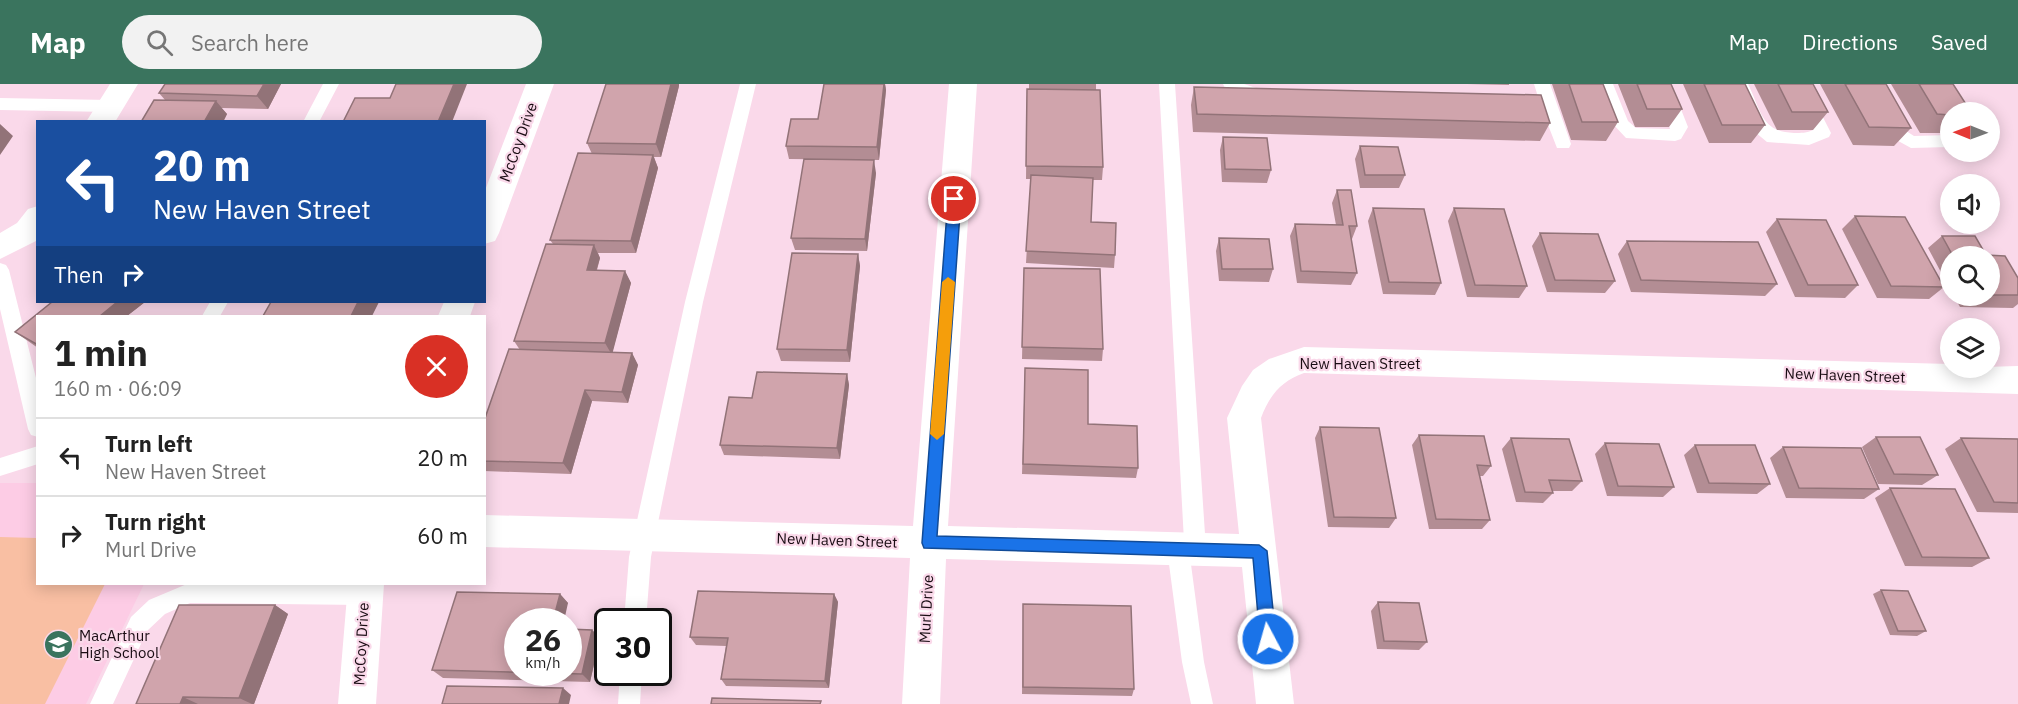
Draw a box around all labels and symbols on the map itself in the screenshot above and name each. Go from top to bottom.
street label: McCoy Drive [495,100,541,184]
north arrow [1940,102,2000,162]
pin [928,173,979,224]
street label: New Haven Street [1299,354,1421,373]
street label: New Haven Street [1784,363,1906,387]
street label: New Haven Street [776,528,898,552]
street label: Murl Drive [915,574,937,644]
street label: McCoy Drive [349,602,373,686]
position arrow [1236,607,1300,671]
speed limit sign: 30 [594,608,672,686]
place label: MacArthur High School [79,626,159,662]
school or university icon: MacArthur High School [42,628,74,660]

